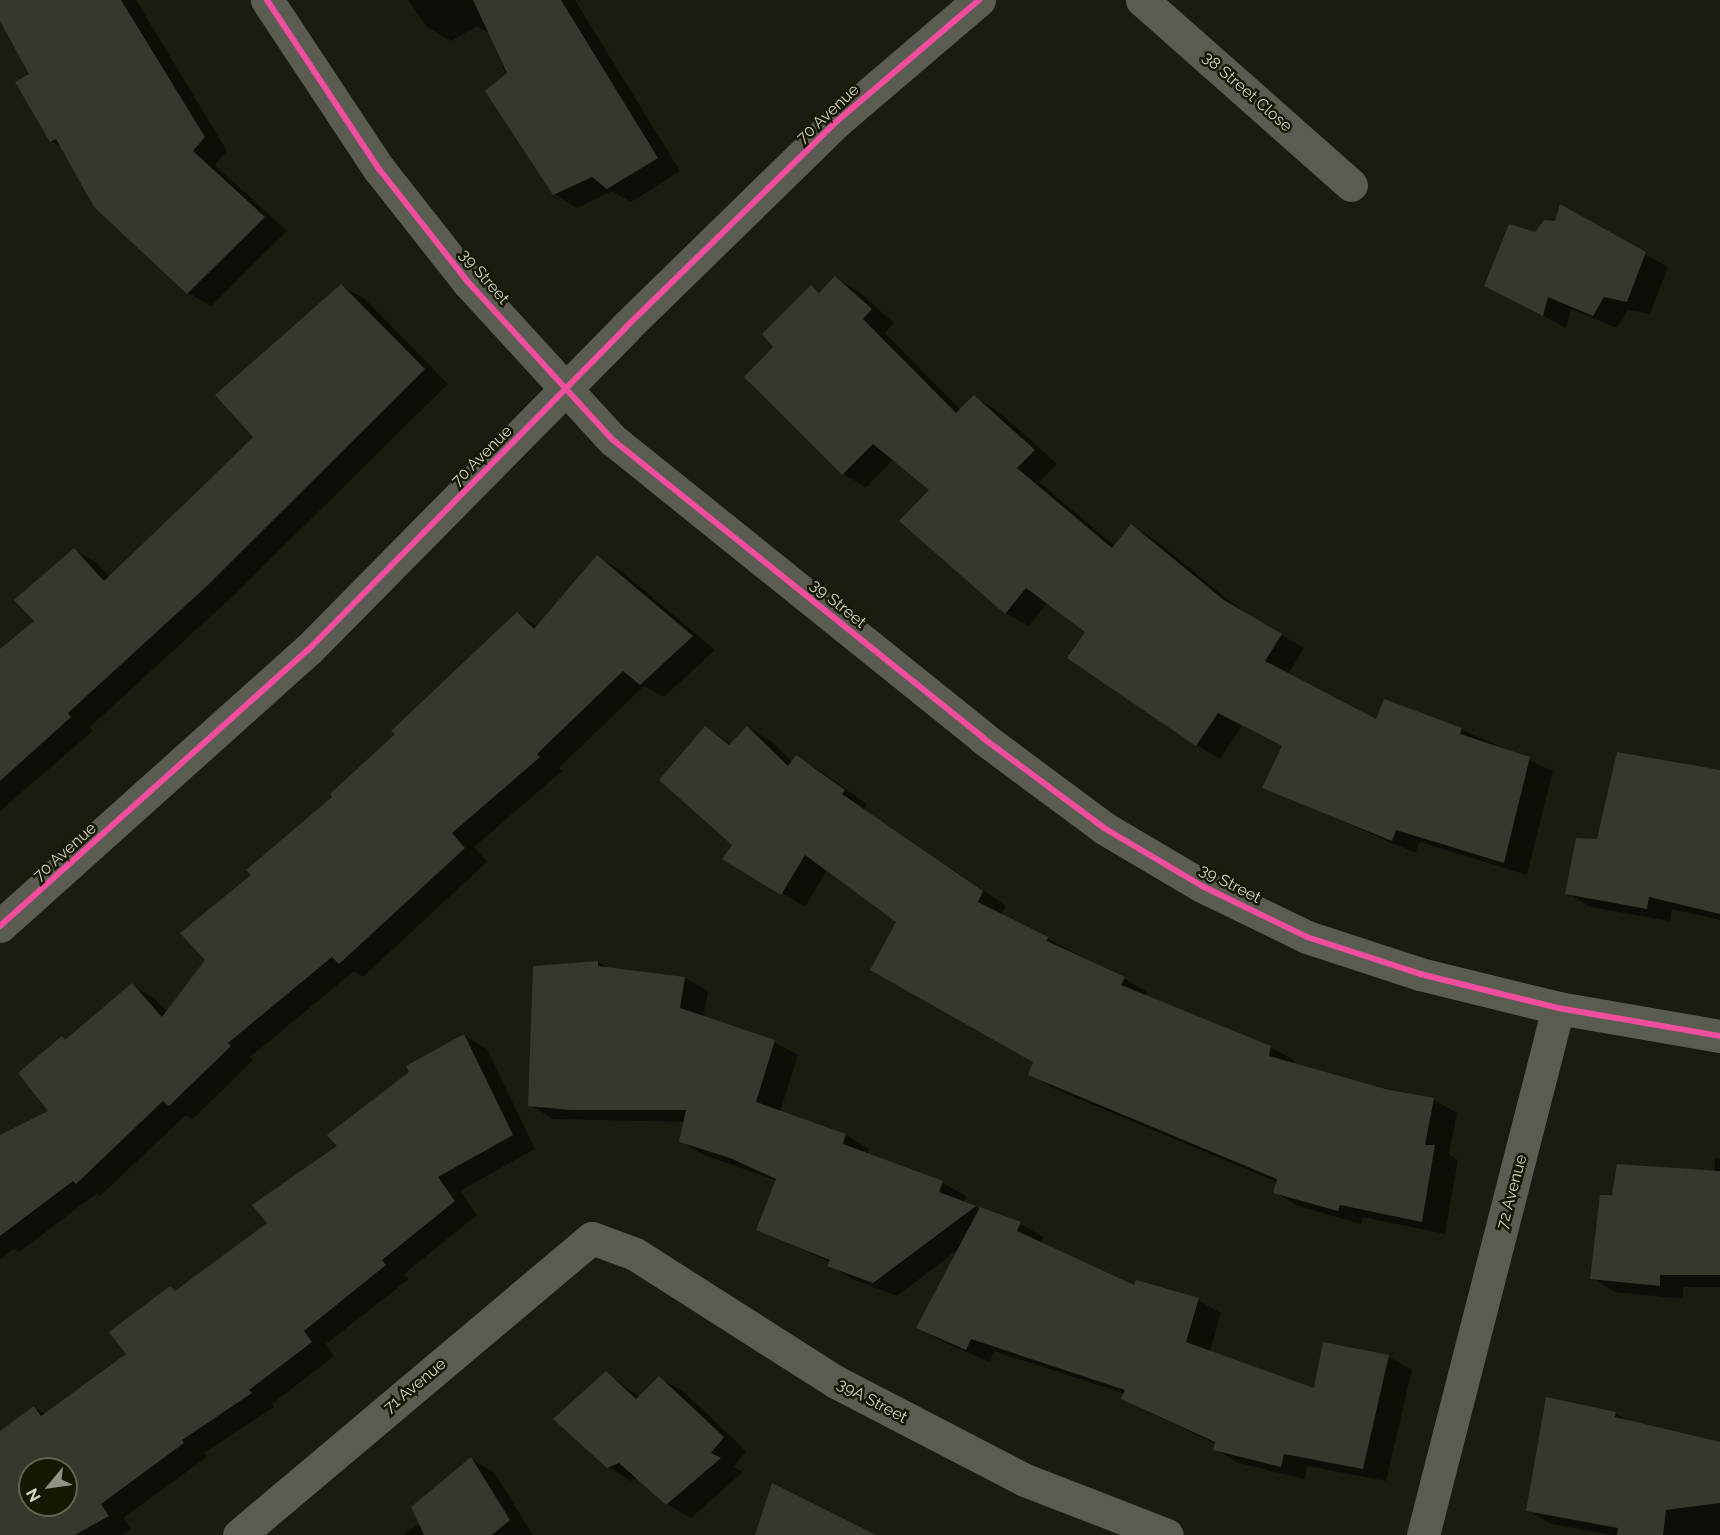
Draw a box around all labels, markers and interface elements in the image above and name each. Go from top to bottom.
street label: 38 Street Close [1198,48,1296,136]
street label: 70 Avenue [793,80,863,148]
street label: 39 Street [455,246,513,308]
street label: 70 Avenue [447,421,517,491]
street label: 39 Street [806,576,870,632]
street label: 70 Avenue [29,819,101,885]
street label: 39 Street [1196,860,1264,908]
street label: 72 Avenue [1493,1152,1531,1232]
street label: 71 Avenue [380,1354,450,1418]
street label: 39A Street [833,1374,911,1428]
north arrow [18,1457,78,1517]
text: N [22,1485,45,1505]

